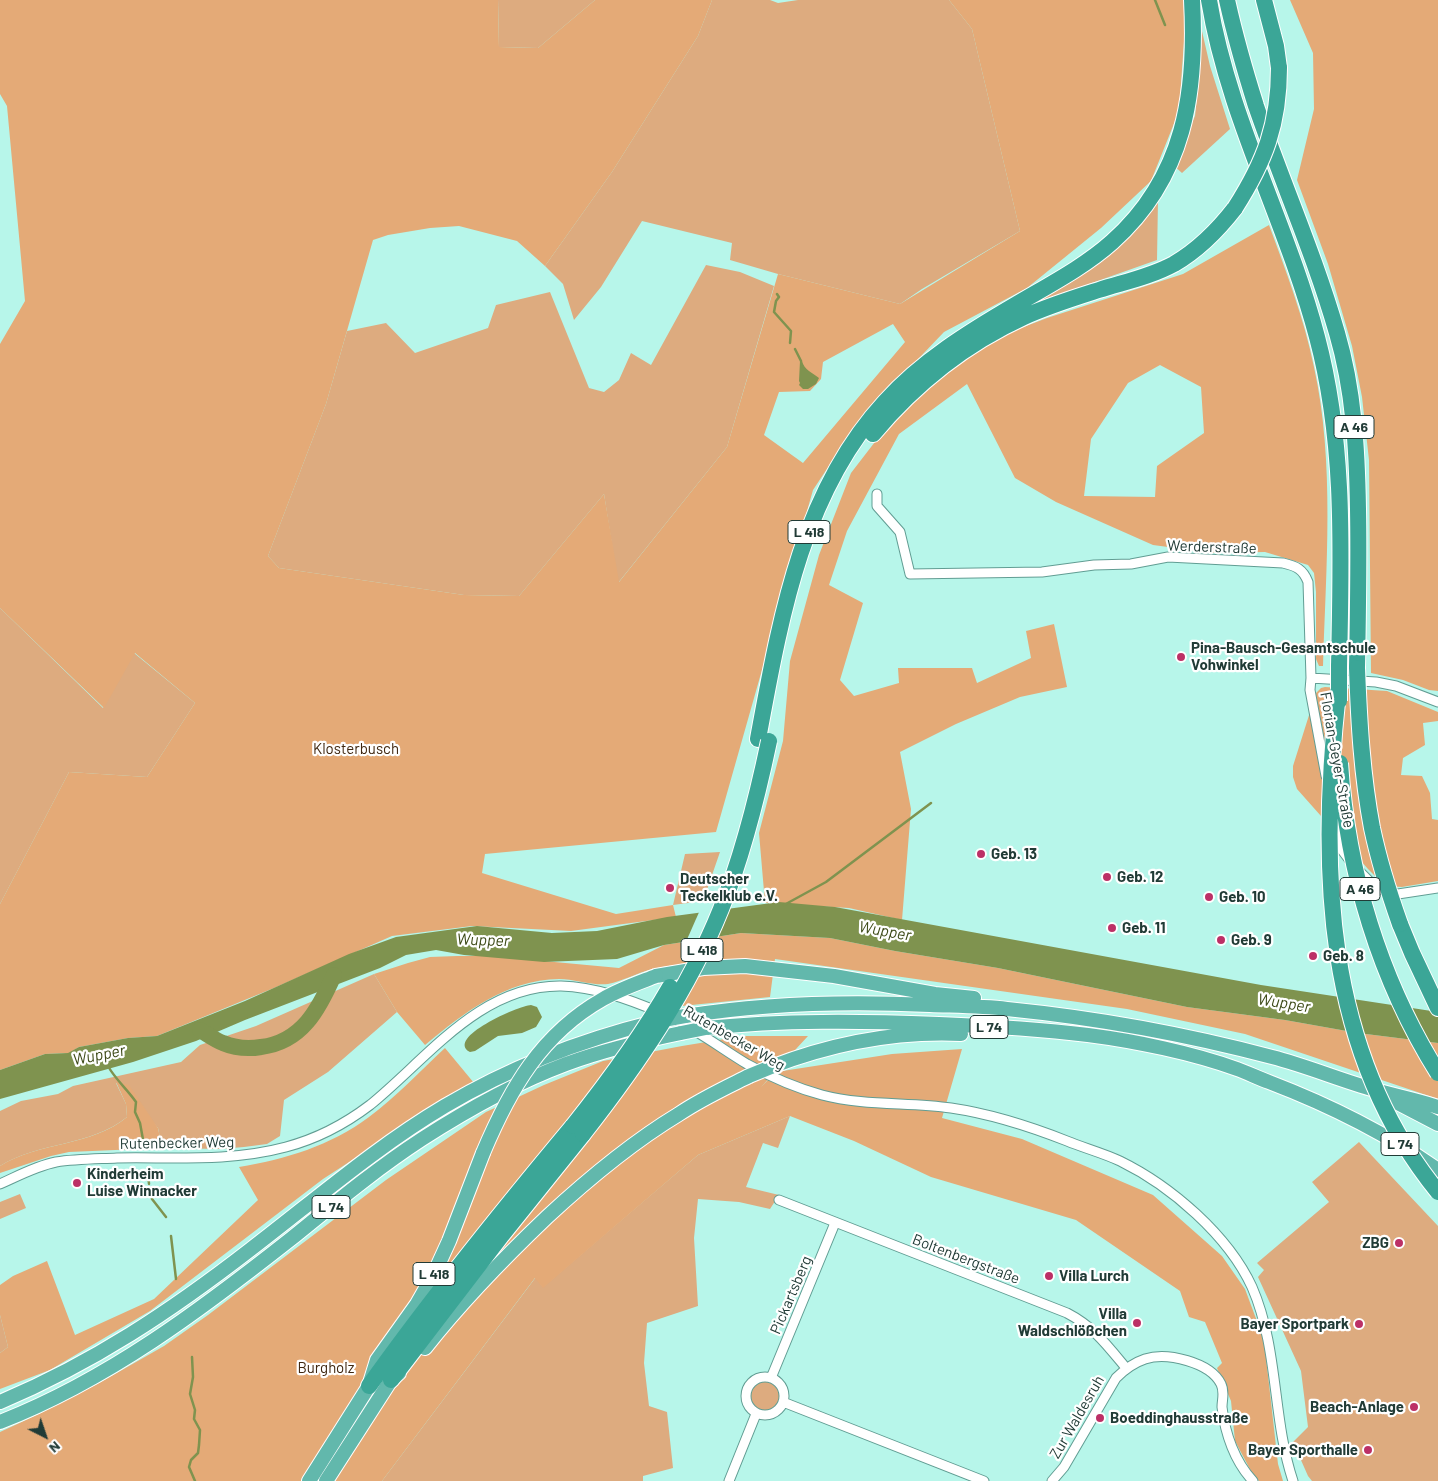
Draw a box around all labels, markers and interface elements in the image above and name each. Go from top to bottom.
road number: A 46 [1334,416,1374,438]
road number: L 418 [788,520,830,544]
street label: Werderstraße [1167,536,1257,558]
place label: Pina-Bausch-Gesamtschule Vohwinkel [1191,639,1376,674]
marker: Pina-Bausch-Gesamtschule Vohwinkel [1175,651,1187,663]
street label: Florian-Geyer-Straße [1316,691,1358,829]
park label: Klosterbusch [313,740,399,758]
place label: Geb. 13 [991,845,1037,863]
marker: Geb. 13 [975,848,987,860]
place label: Geb. 12 [1117,868,1163,886]
place label: Deutscher Teckelklub e.V. [680,870,778,905]
marker: Geb. 12 [1101,871,1113,883]
road number: A 46 [1340,878,1380,901]
marker: Deutscher Teckelklub e.V. [664,882,676,894]
place label: Geb. 10 [1219,888,1266,906]
marker: Geb. 10 [1203,891,1215,903]
water label: Wupper [857,917,913,945]
place label: Geb. 11 [1122,919,1165,937]
marker: Geb. 11 [1106,922,1118,934]
water label: Wupper [456,929,510,951]
place label: Geb. 9 [1231,931,1272,949]
marker: Geb. 9 [1215,934,1227,946]
road number: L 418 [681,938,723,962]
place label: Geb. 8 [1323,947,1364,965]
marker: Geb. 8 [1307,950,1319,962]
water label: Wupper [1256,989,1312,1017]
street label: Rutenbecker Weg [680,1002,788,1074]
road number: L 74 [970,1016,1008,1038]
water label: Wupper [71,1041,127,1069]
road number: L 74 [1381,1132,1419,1156]
street label: Rutenbecker Weg [120,1133,234,1153]
place label: Kinderheim Luise Winnacker [87,1165,197,1200]
marker: Kinderheim Luise Winnacker [71,1177,83,1189]
road number: L 74 [312,1196,350,1218]
street label: Boltenbergstraße [910,1230,1022,1288]
place label: ZBG [1362,1234,1389,1252]
marker: ZBG [1393,1237,1405,1249]
street label: Pickartsberg [766,1253,816,1337]
road number: L 418 [413,1262,455,1286]
place label: Villa Lurch [1059,1267,1129,1285]
marker: Villa Lurch [1043,1270,1055,1282]
place label: Villa Waldschlößchen [1018,1305,1127,1340]
place label: Bayer Sportpark [1241,1315,1349,1333]
marker: Villa Waldschlößchen [1131,1317,1143,1329]
marker: Bayer Sportpark [1353,1318,1365,1330]
park label: Burgholz [298,1359,354,1377]
street label: Zur Waldesruh [1046,1372,1108,1462]
place label: Beach-Anlage [1310,1398,1404,1416]
marker: Beach-Anlage [1408,1401,1420,1413]
place label: Boeddinghausstraße [1110,1409,1249,1427]
north arrow [20,1411,70,1461]
marker: Boeddinghausstraße [1094,1412,1106,1424]
text: N [46,1438,64,1457]
place label: Bayer Sporthalle [1248,1441,1358,1459]
marker: Bayer Sporthalle [1362,1444,1374,1456]

